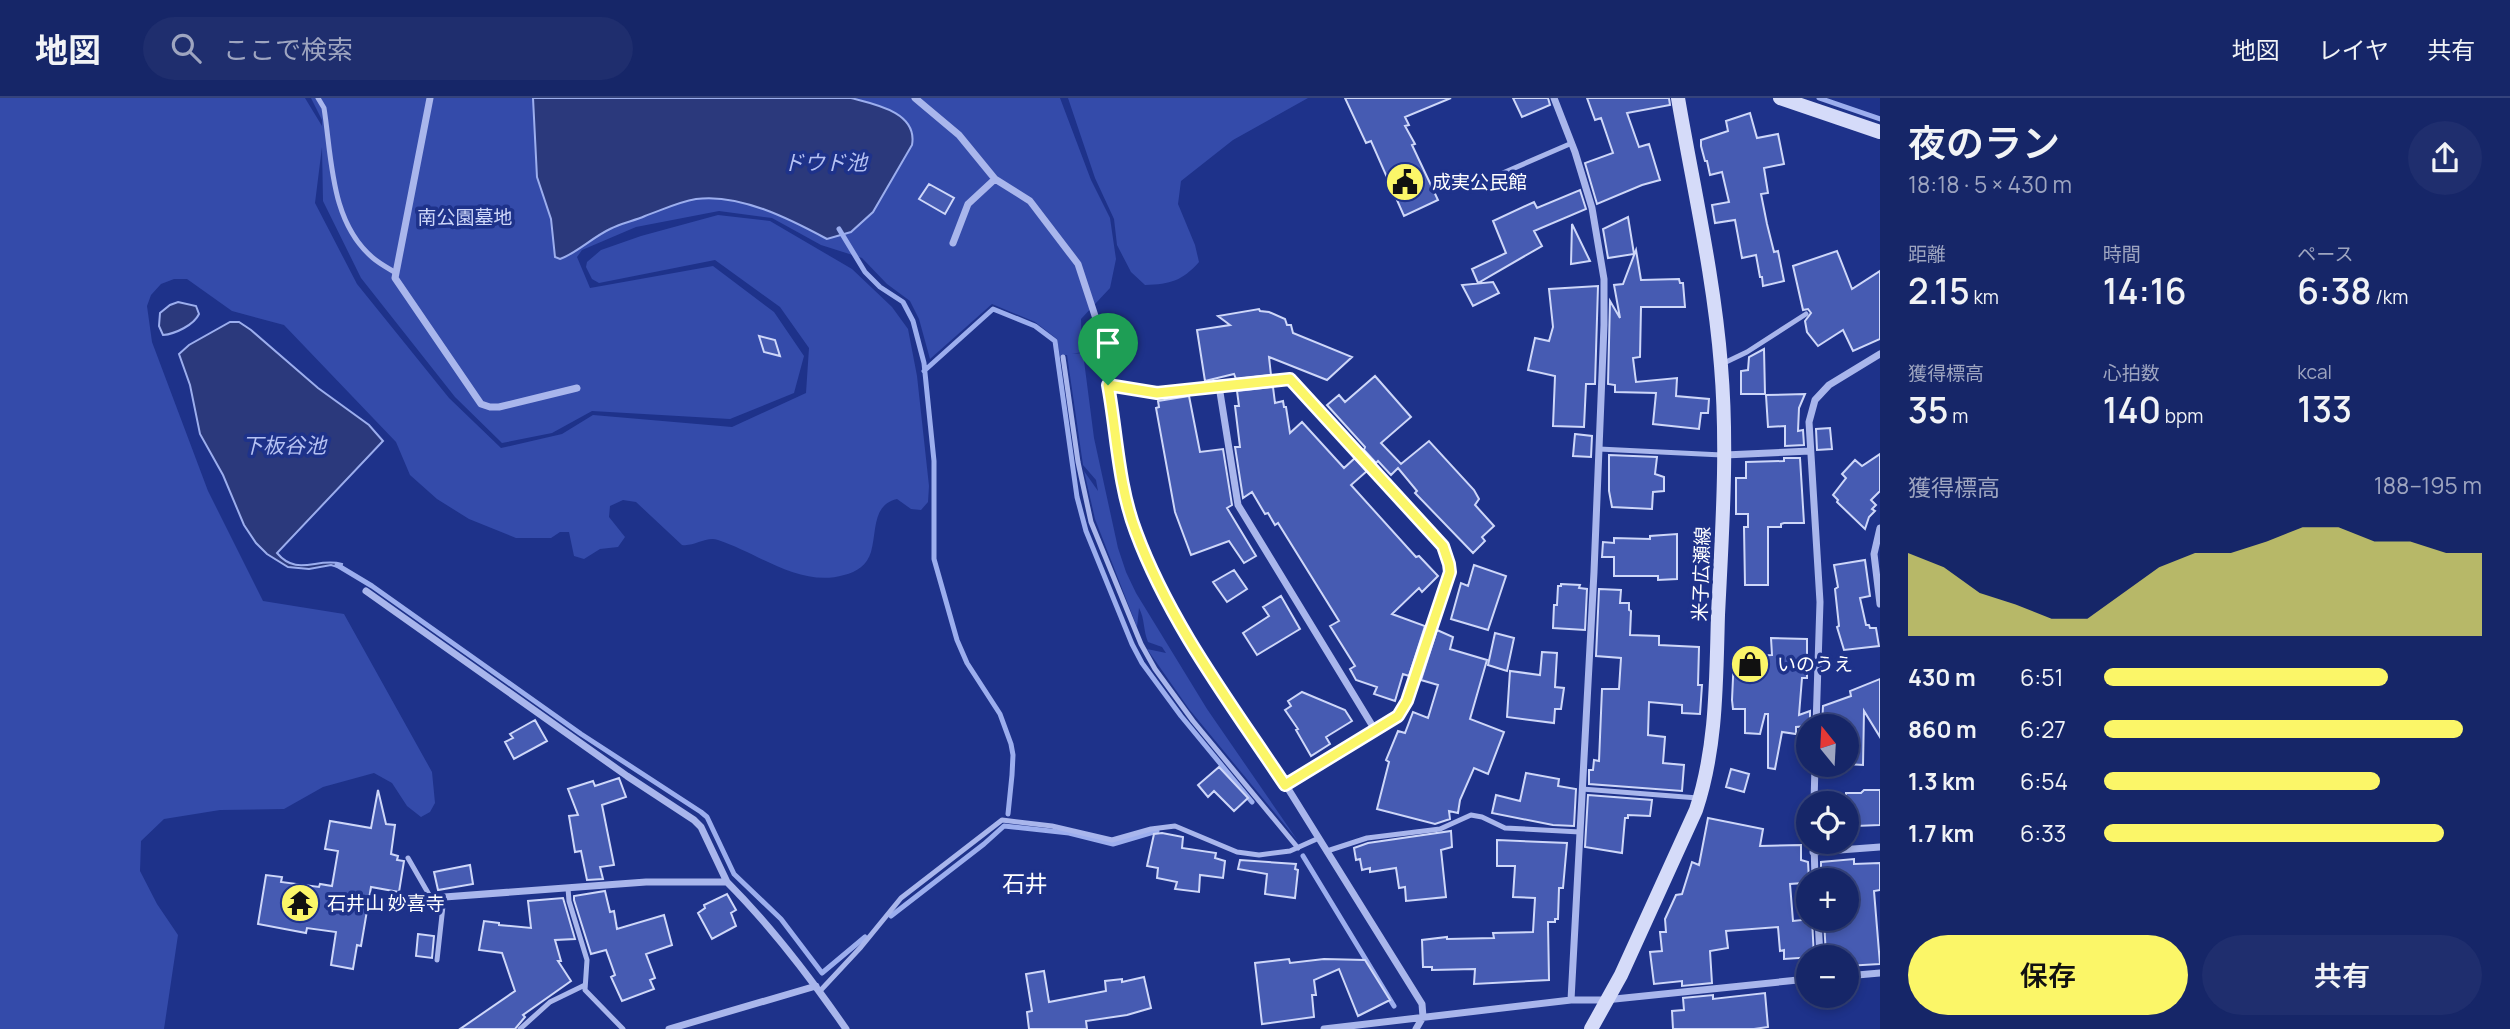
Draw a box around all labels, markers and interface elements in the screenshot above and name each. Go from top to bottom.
search box [143,17,633,80]
text: 地図 [35,27,101,72]
icon: search [167,29,205,67]
text: ここで検索 [223,31,353,67]
text: 地図 [2232,33,2280,66]
text: レイヤ [2318,33,2389,66]
text: 共有 [2427,33,2475,66]
text: 夜のラン [1908,116,2060,168]
button: share [2408,121,2482,195]
water label: ドウド池 [783,148,869,176]
public building icon: 成実公民館 [1384,161,1426,203]
text: 18:18 · 5 × 430 m [1908,168,2072,200]
place label: 成実公民館 [1432,169,1527,195]
park label: 南公園墓地 [417,204,513,230]
text: 距離 [1908,241,1946,267]
text: 時間 [2103,241,2141,267]
text: ペース [2297,241,2353,267]
text: 2.15 [1908,267,1970,315]
text: 14:16 [2103,267,2187,315]
text: 6:38 [2297,267,2372,315]
text: km [1970,284,1999,310]
text: /km [2372,284,2408,310]
pin [1078,313,1138,385]
icon: arrive [1089,324,1127,362]
text: kcal [2297,359,2332,385]
text: 獲得標高 [1908,360,1984,386]
text: 心拍数 [2103,360,2160,386]
text: 133 [2297,385,2352,433]
text: 35 [1908,386,1948,434]
text: 140 [2103,386,2161,434]
text: m [1948,403,1968,429]
text: bpm [2161,403,2203,429]
water label: 下板谷池 [242,431,328,459]
text: 188–195 m [2374,469,2482,501]
text: 獲得標高 [1908,471,2000,503]
street label: 米子広瀬線 [1686,526,1716,622]
shop icon: いのうえ [1729,643,1771,685]
place label: いのうえ [1777,651,1853,677]
text: 430 m [1908,661,1976,693]
text: 6:51 [2020,661,2063,693]
text: 860 m [1908,713,1977,745]
text: 6:27 [2020,713,2066,745]
north arrow [1796,714,1858,777]
map controls [1796,714,1859,1008]
text: 1.3 km [1908,765,1975,797]
text: 6:54 [2020,765,2068,797]
button: locate [1796,791,1859,854]
text: 1.7 km [1908,817,1974,849]
text: 6:33 [2020,817,2067,849]
district label: 石井 [1002,867,1048,899]
button: + [1796,868,1859,931]
temple icon: 石井山 妙喜寺 [279,882,321,924]
place label: 石井山 妙喜寺 [327,890,445,916]
button: 保存 [1908,935,2188,1015]
button: 共有 [2202,935,2482,1015]
button: − [1796,945,1859,1008]

